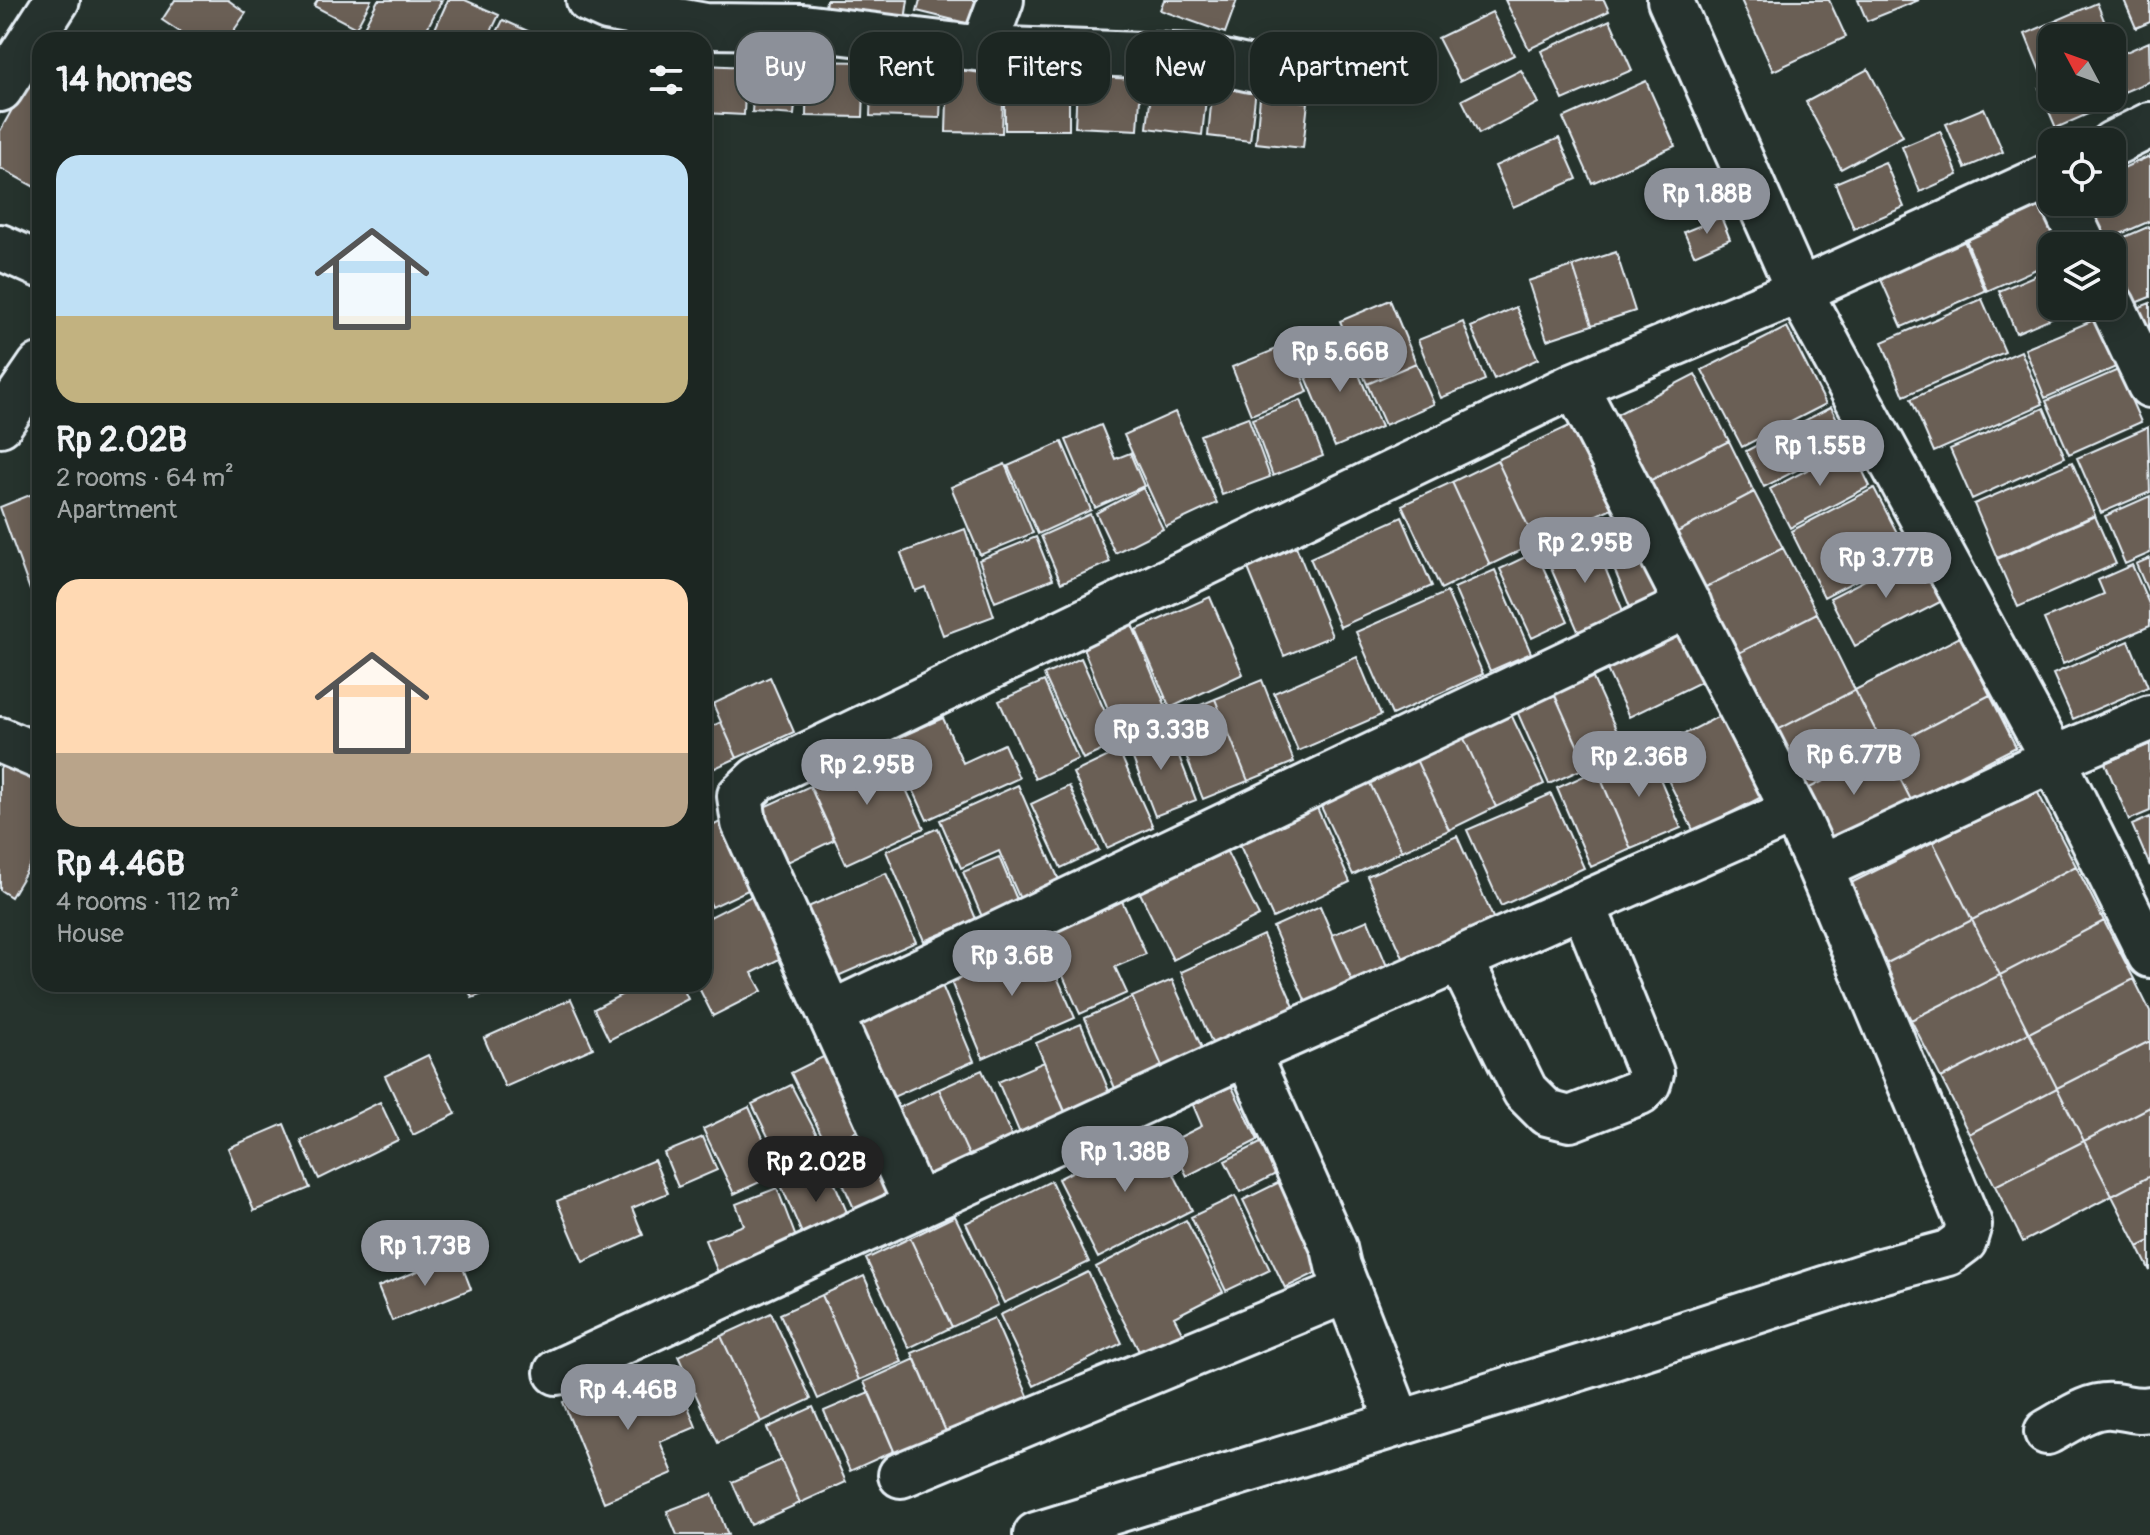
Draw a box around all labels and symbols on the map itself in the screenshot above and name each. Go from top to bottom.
north arrow [2038,24,2126,112]
pin: Rp 1.88B [1624,168,1790,236]
pin: Rp 5.66B [1257,326,1423,394]
pin: Rp 1.55B [1737,420,1903,488]
pin: Rp 2.95B [1502,517,1668,585]
pin: Rp 3.77B [1803,532,1969,600]
pin: Rp 3.33B [1078,704,1244,772]
pin: Rp 6.77B [1771,729,1937,797]
pin: Rp 2.36B [1556,731,1722,799]
pin: Rp 2.95B [784,739,950,807]
pin: Rp 3.6B [938,930,1086,998]
pin: Rp 1.38B [1042,1126,1208,1194]
pin: Rp 2.02B [733,1136,899,1204]
pin: Rp 1.73B [342,1220,508,1288]
pin: Rp 4.46B [545,1364,711,1432]

